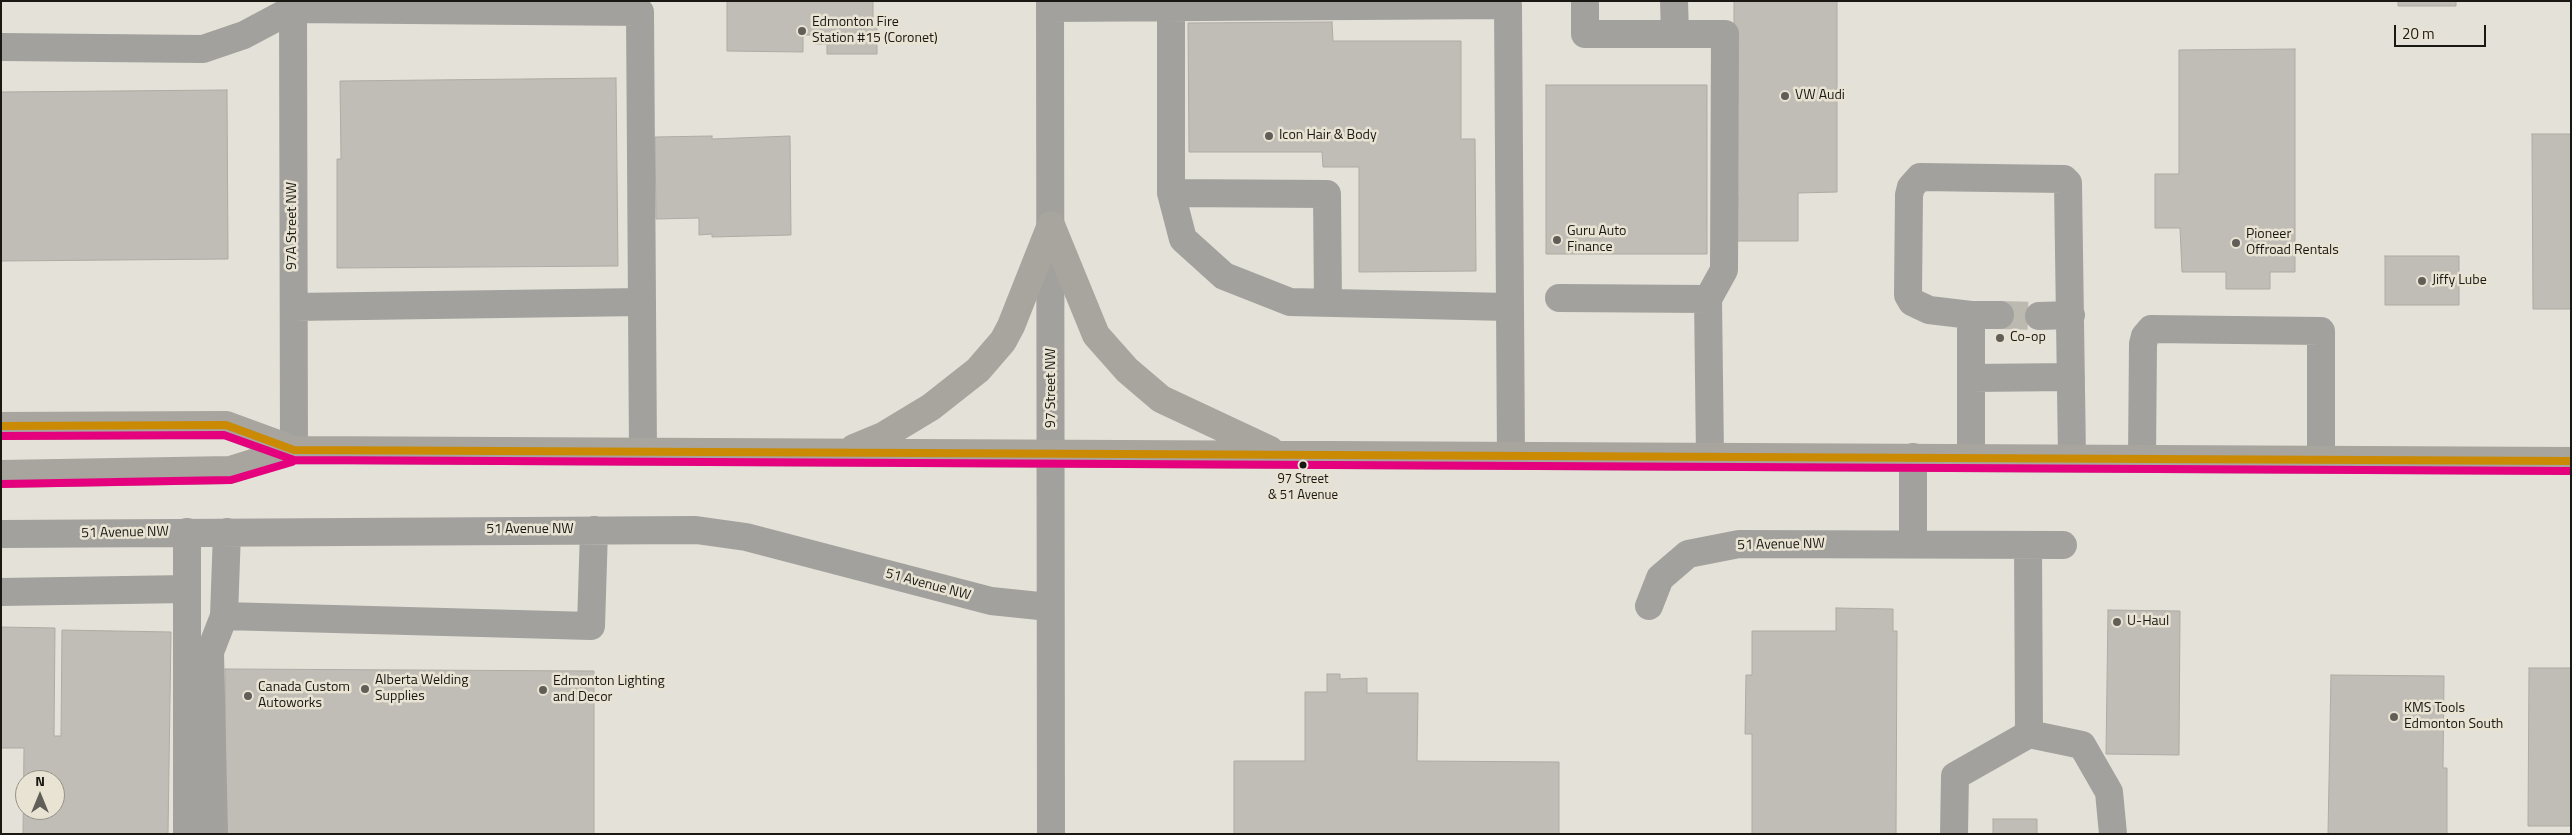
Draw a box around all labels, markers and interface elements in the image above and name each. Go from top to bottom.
place label: Edmonton Fire Station #15 (Coronet) [812,15,938,48]
scale bar [2397,15,2490,47]
text: 20 m [2402,22,2435,45]
marker: Edmonton Fire Station #15 (Coronet) [796,25,808,37]
place label: VW Audi [1795,88,1845,104]
marker: VW Audi [1779,90,1791,102]
place label: Icon Hair & Body [1279,128,1377,144]
marker: Icon Hair & Body [1263,130,1275,142]
street label: 97A Street NW [285,182,301,270]
place label: Guru Auto Finance [1567,224,1626,256]
place label: Pioneer Offroad Rentals [2246,227,2339,260]
marker: Guru Auto Finance [1551,234,1563,246]
marker: Pioneer Offroad Rentals [2230,237,2242,249]
place label: Jiffy Lube [2432,273,2487,289]
marker: Jiffy Lube [2416,275,2428,287]
place label: Co-op [2010,330,2046,346]
marker: Co-op [1994,332,2006,344]
street label: 97 Street NW [1044,348,1060,428]
marker: 97 Street & 51 Avenue [1298,460,1308,470]
place label: 97 Street & 51 Avenue [1268,472,1338,503]
street label: 51 Avenue NW [486,522,574,538]
street label: 51 Avenue NW [81,524,169,542]
street label: 51 Avenue NW [1737,536,1825,554]
street label: 51 Avenue NW [884,566,972,604]
place label: U-Haul [2127,614,2169,630]
marker: U-Haul [2111,616,2123,628]
place label: Alberta Welding Supplies [375,673,468,706]
place label: Edmonton Lighting and Decor [553,674,665,706]
place label: Canada Custom Autoworks [258,680,350,712]
marker: Alberta Welding Supplies [359,683,371,695]
marker: Edmonton Lighting and Decor [537,684,549,696]
marker: Canada Custom Autoworks [242,690,254,702]
place label: KMS Tools Edmonton South [2404,701,2503,734]
marker: KMS Tools Edmonton South [2388,711,2400,723]
north arrow [15,770,65,820]
text: N [35,770,45,791]

